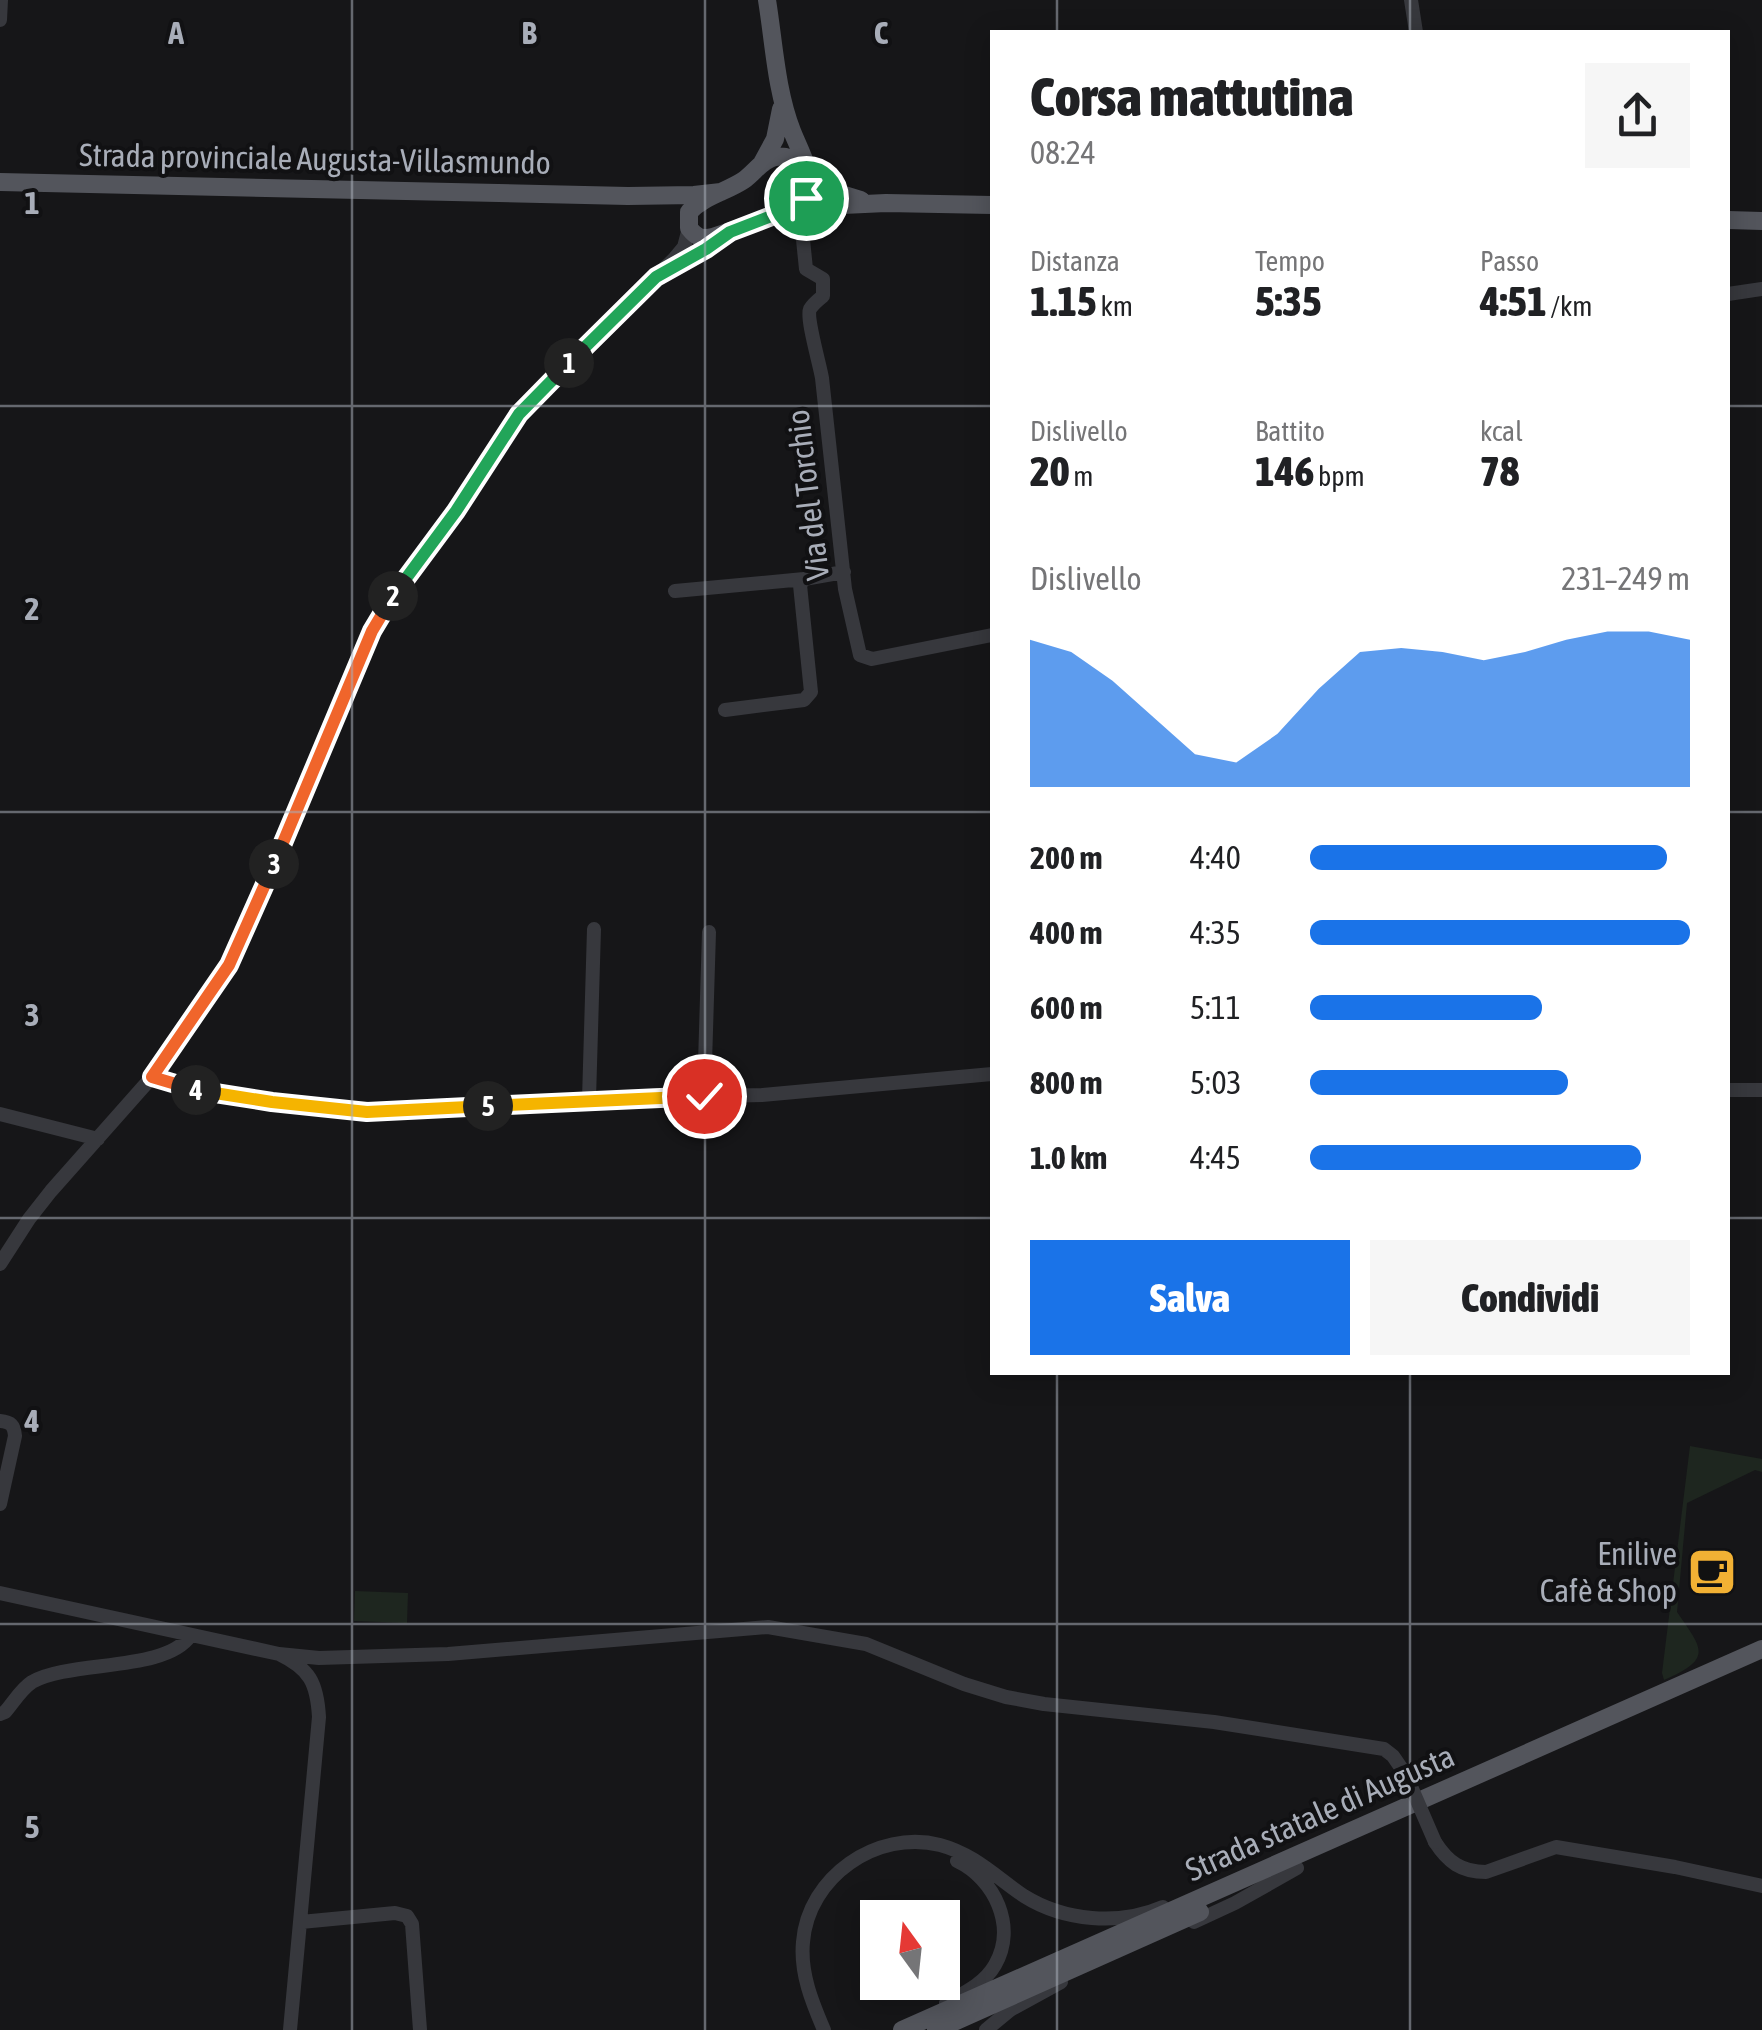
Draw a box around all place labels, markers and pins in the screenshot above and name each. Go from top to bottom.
pin [764,156,849,241]
pin: 1 [544,338,594,388]
pin: 2 [368,571,418,621]
pin: 3 [249,839,299,889]
pin [662,1054,747,1139]
pin: 4 [171,1065,221,1115]
pin: 5 [463,1081,513,1131]
place label: Enilive Cafè & Shop [1540,1535,1677,1609]
cafe icon: Enilive Cafè & Shop [1686,1546,1738,1598]

